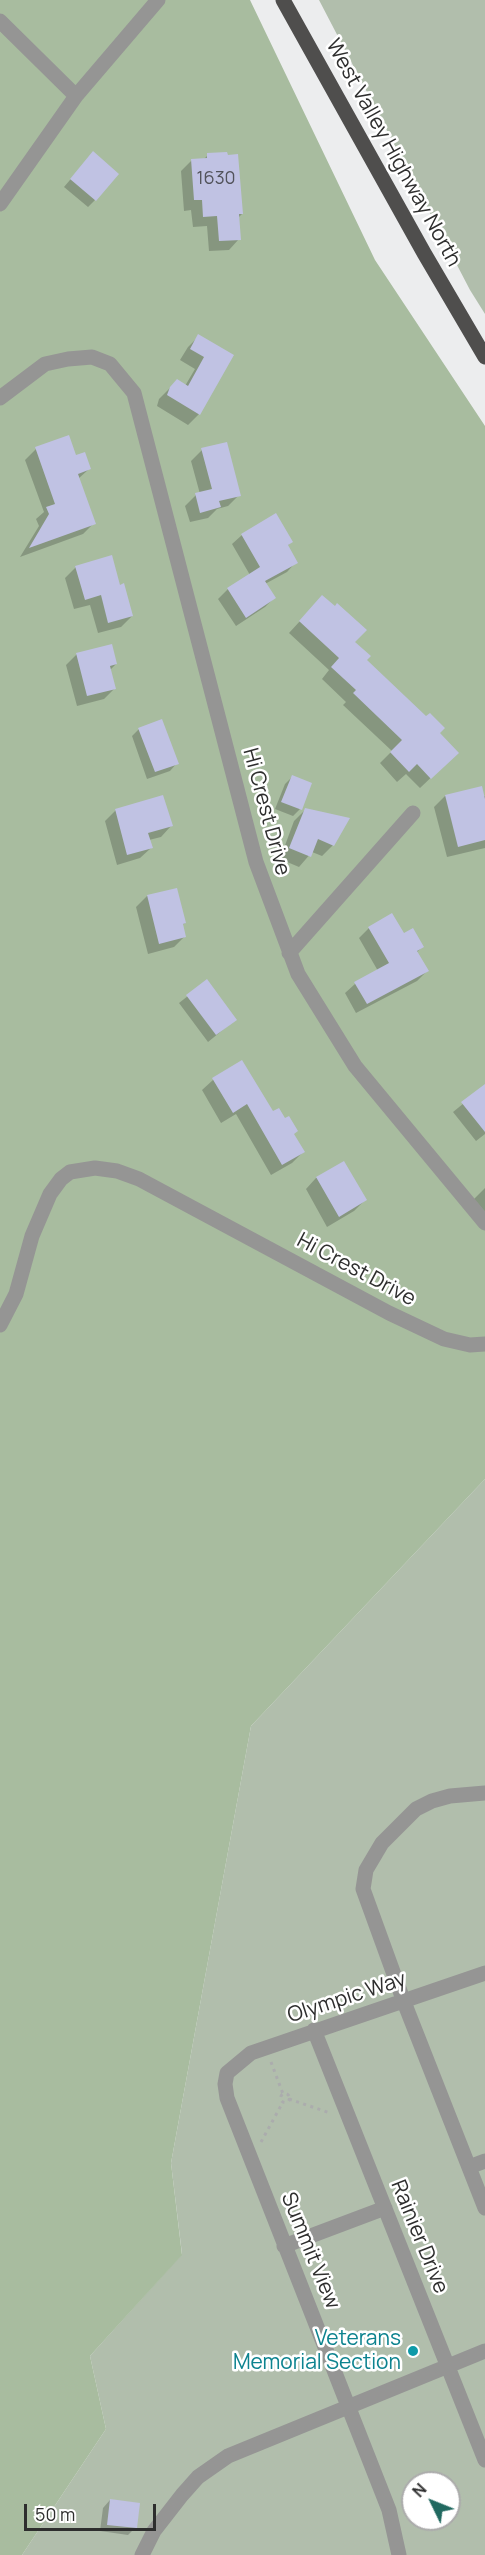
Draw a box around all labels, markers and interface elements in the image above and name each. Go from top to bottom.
street label: West Valley Highway North [320,35,466,271]
house number: 1630 [196,168,236,190]
street label: Hi Crest Drive [237,746,295,878]
street label: Hi Crest Drive [292,1228,420,1312]
street label: Olympic Way [285,1967,409,2029]
street label: Rainier Drive [385,2176,453,2298]
street label: Summit View [275,2189,345,2313]
place label: Veterans Memorial Section [233,2326,401,2376]
marker: Veterans Memorial Section [406,2344,420,2358]
north arrow [401,2471,461,2531]
text: N [407,2478,431,2502]
scale bar [27,2492,159,2530]
text: 50 m [35,2502,75,2526]

